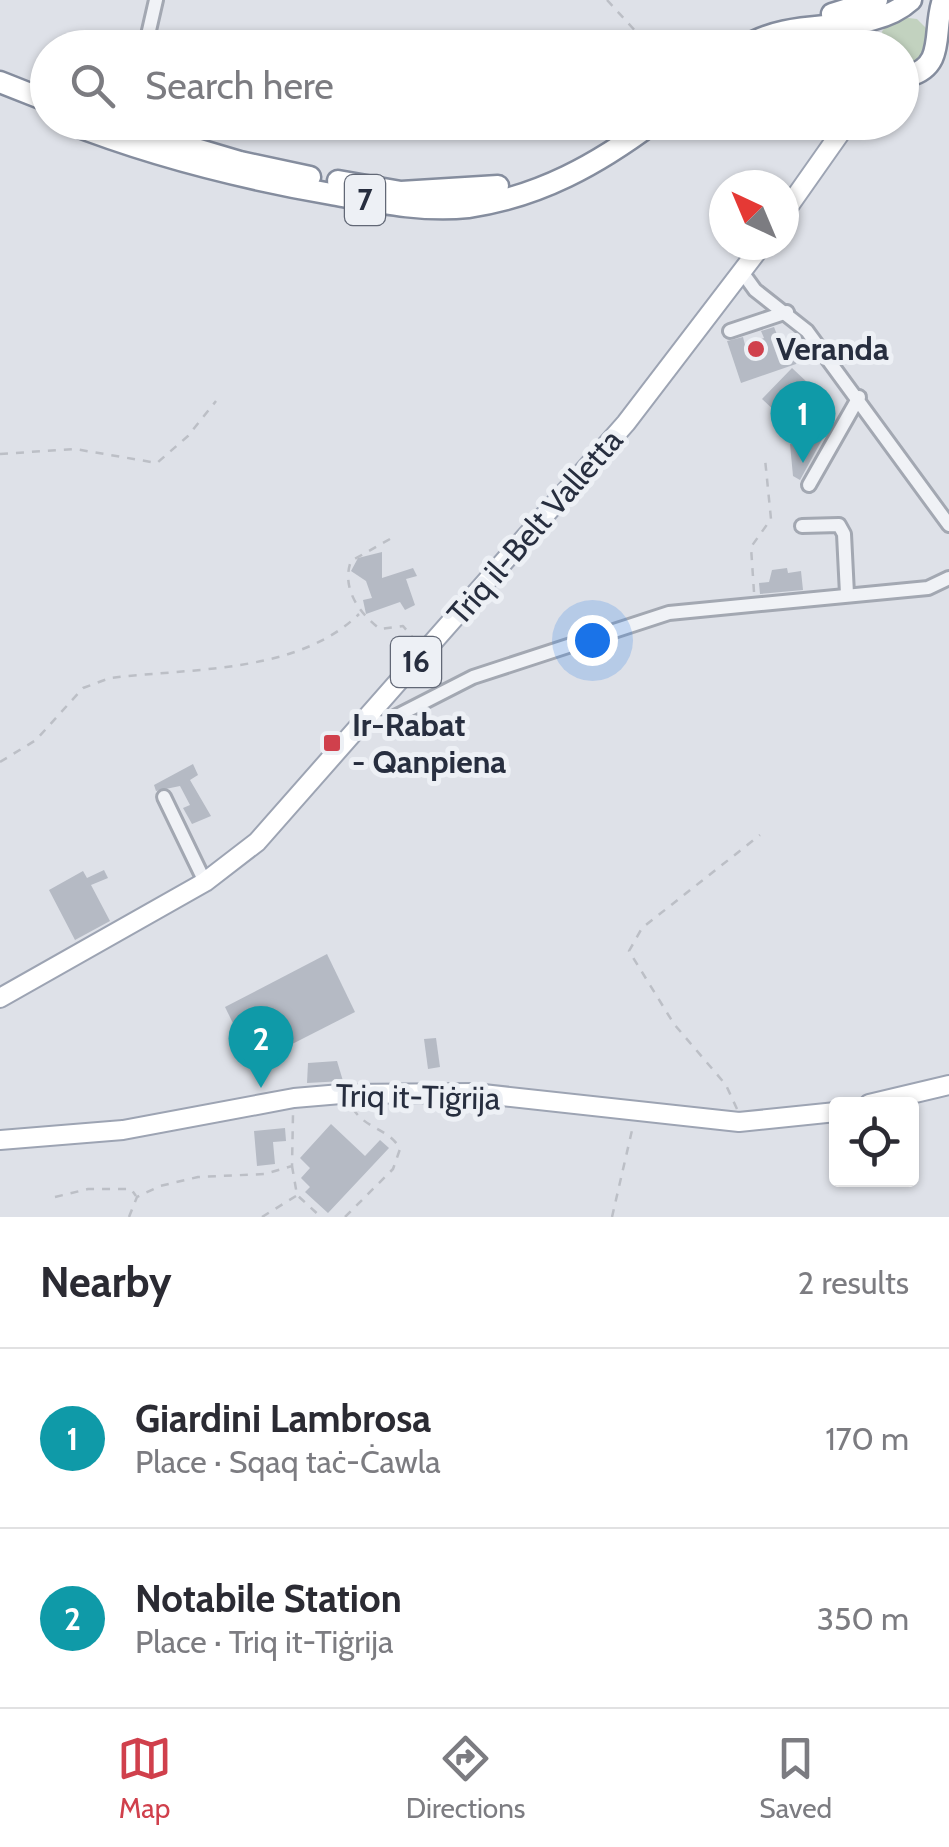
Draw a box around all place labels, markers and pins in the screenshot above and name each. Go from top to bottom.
place label: Veranda [776,329,889,368]
marker: Veranda [745,338,767,360]
pin: 1 [770,380,836,463]
place label: Ir-Rabat - Qanpiena [352,705,506,781]
marker: Ir-Rabat - Qanpiena [321,732,343,754]
pin: 2 [228,1006,294,1088]

